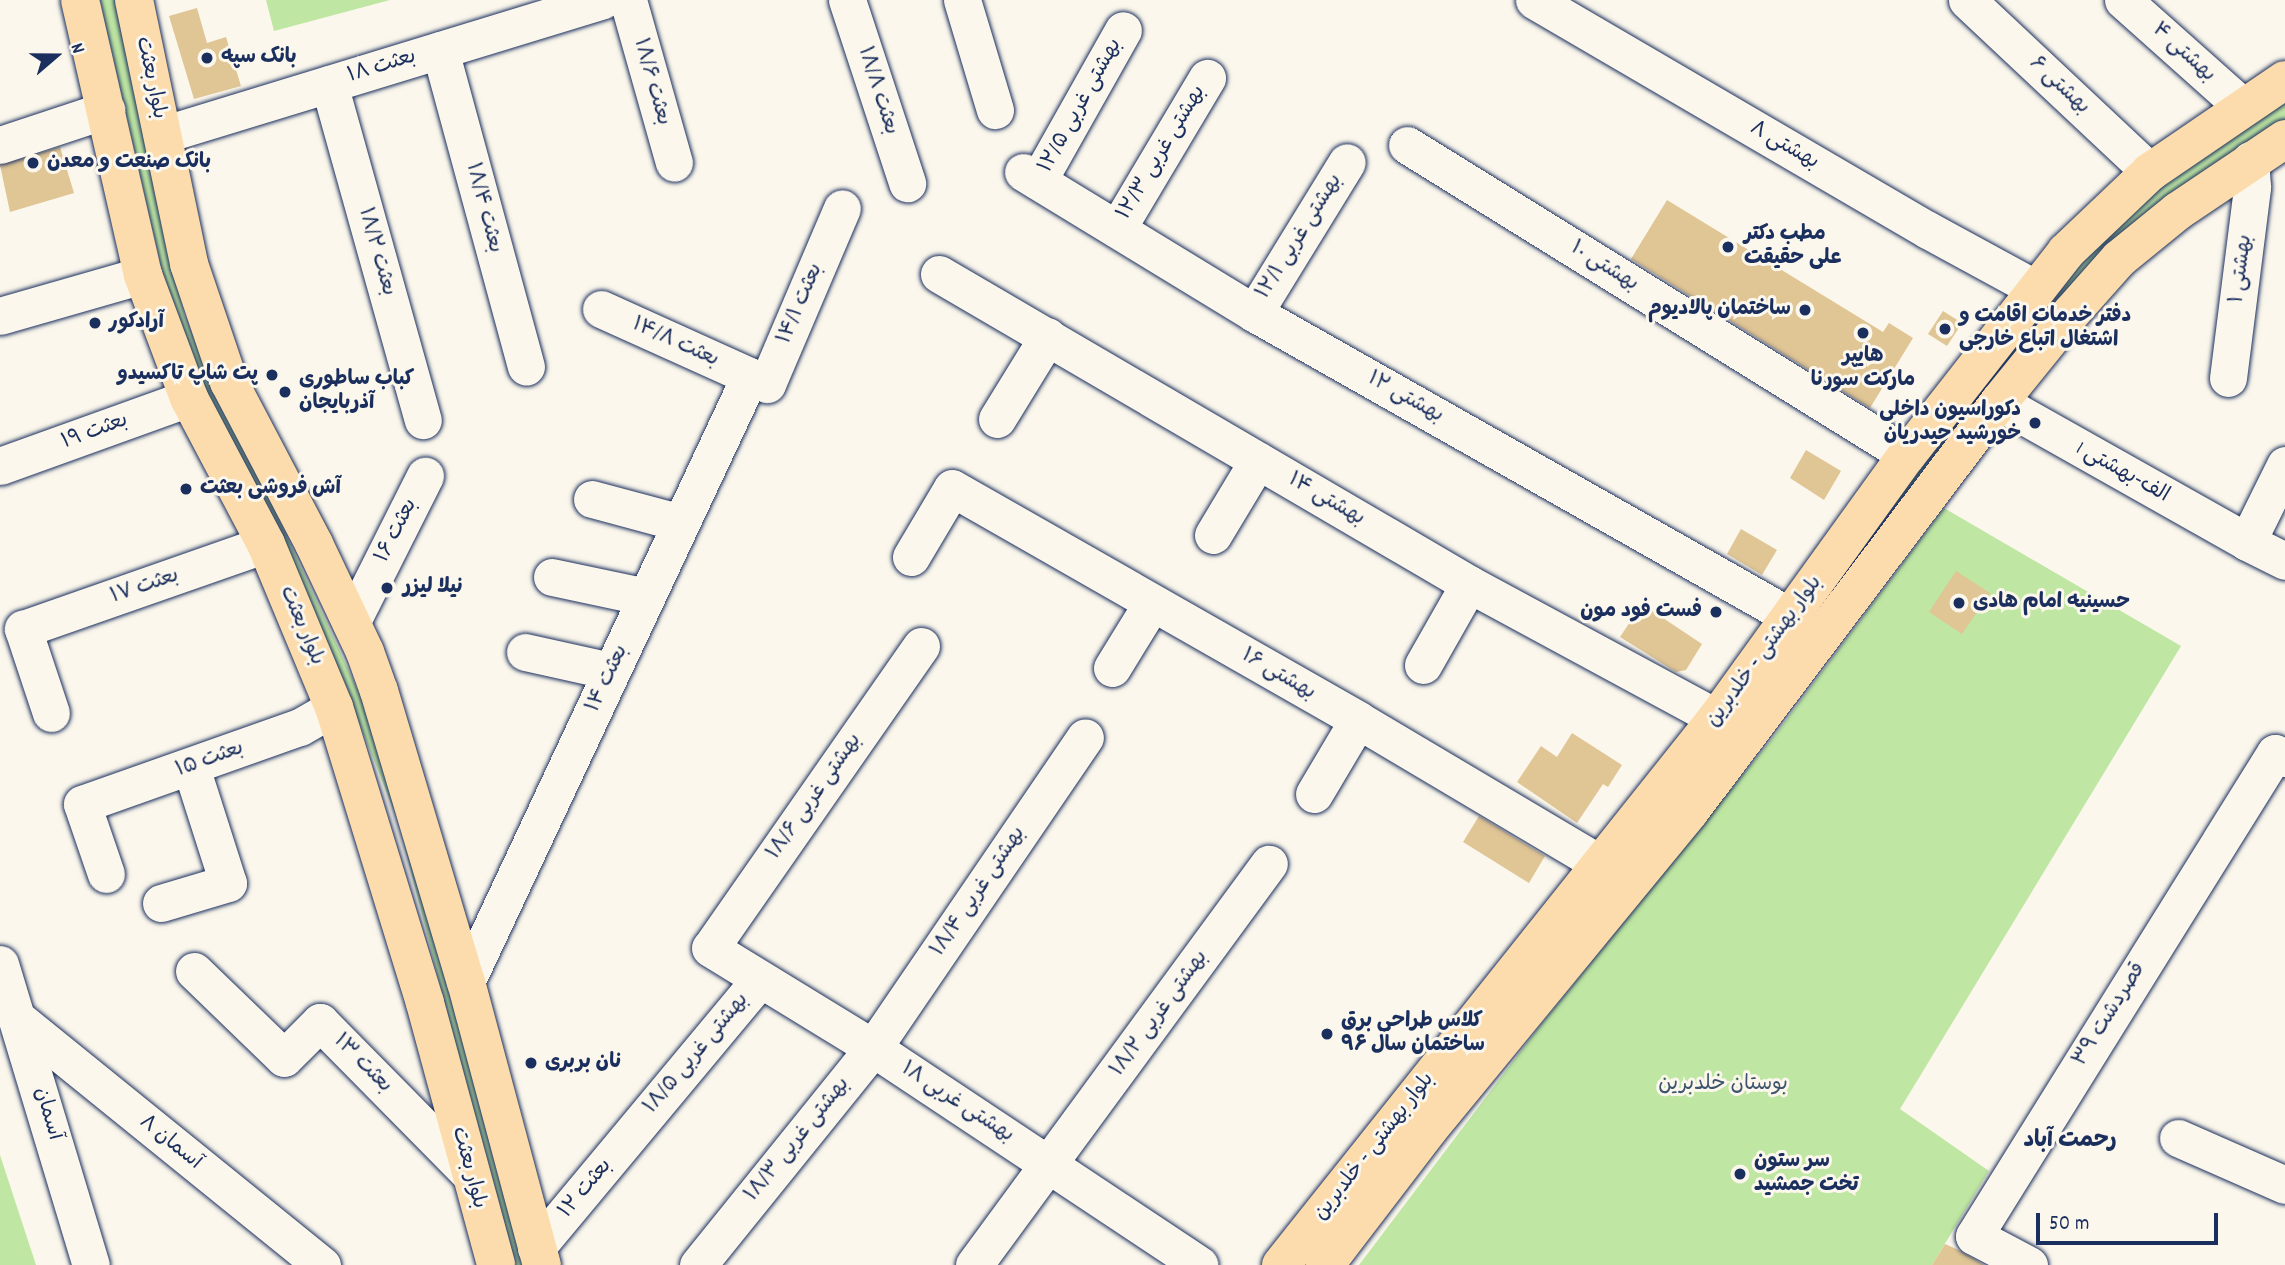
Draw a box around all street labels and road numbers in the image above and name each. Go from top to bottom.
street label: ۴ بهشتی [2146,18,2220,88]
street label: بلوار بعثت [129,34,171,122]
street label: ۱۲/۵ بهشتی غربی [1034,34,1128,178]
street label: ۱۸/۶ بعثت [627,36,675,128]
street label: ۱۸/۸ بعثت [851,44,903,138]
street label: بعثت ۱۸ [345,45,419,89]
street label: ۶ بهشتی [2023,52,2095,120]
street label: ۱۲/۳ بهشتی غربی [1112,81,1212,225]
street label: ۸ بهشتی [1745,116,1823,176]
street label: ۱۸/۴ بعثت [459,160,507,256]
street label: ۱۲/۱ بهشتی غربی [1251,170,1349,304]
street label: ۱۸/۲ بعثت [351,205,401,299]
street label: ۱ بهشتی [2225,233,2259,305]
street label: ۱۰ بهشتی [1565,236,1643,298]
street label: ۱۴/۱ بعثت [773,260,829,348]
street label: ۱۴/۸ بعثت [628,313,722,373]
street label: ۱۲ بهشتی [1363,367,1447,429]
street label: بعثت ۱۹ [58,408,132,456]
street label: 1 الف-بهشتی [2071,437,2173,509]
street label: ۱۴ بهشتی [1283,468,1369,532]
street label: بعثت ۱۶ [370,495,424,567]
street label: بعثت ۱۷ [107,564,183,610]
street label: بلوار بهشتی - خلدبرین [1702,571,1828,733]
street label: بلوار بعثت [273,583,329,669]
street label: بعثت ۱۴ [581,641,635,717]
street label: ۱۶ بهشتی [1236,644,1320,706]
street label: بهشتی غربی ۱۸/۶ [762,729,868,865]
street label: بعثت ۱۵ [173,736,247,784]
street label: بهشتی غربی ۱۸/۴ [926,822,1032,962]
street label: بهشتی غربی ۱۸/۲ [1106,946,1214,1082]
street label: قصردشت ۳۹ [2068,958,2152,1072]
street label: بهشتی غربی ۱۸/۵ [639,988,755,1120]
street label: ۱۳ بعثت [327,1029,397,1099]
street label: بهشتی غربی ۱۸ [896,1057,1018,1149]
street label: بلوار بهشتی - خلدبرین [1309,1068,1441,1226]
street label: بهشتی غربی ۱۸/۳ [740,1073,856,1207]
street label: آسمان [27,1085,67,1143]
street label: ۸ آسمان [134,1110,206,1176]
street label: بلوار بعثت [445,1124,491,1212]
street label: ۱۲ بعثت [554,1154,618,1224]

